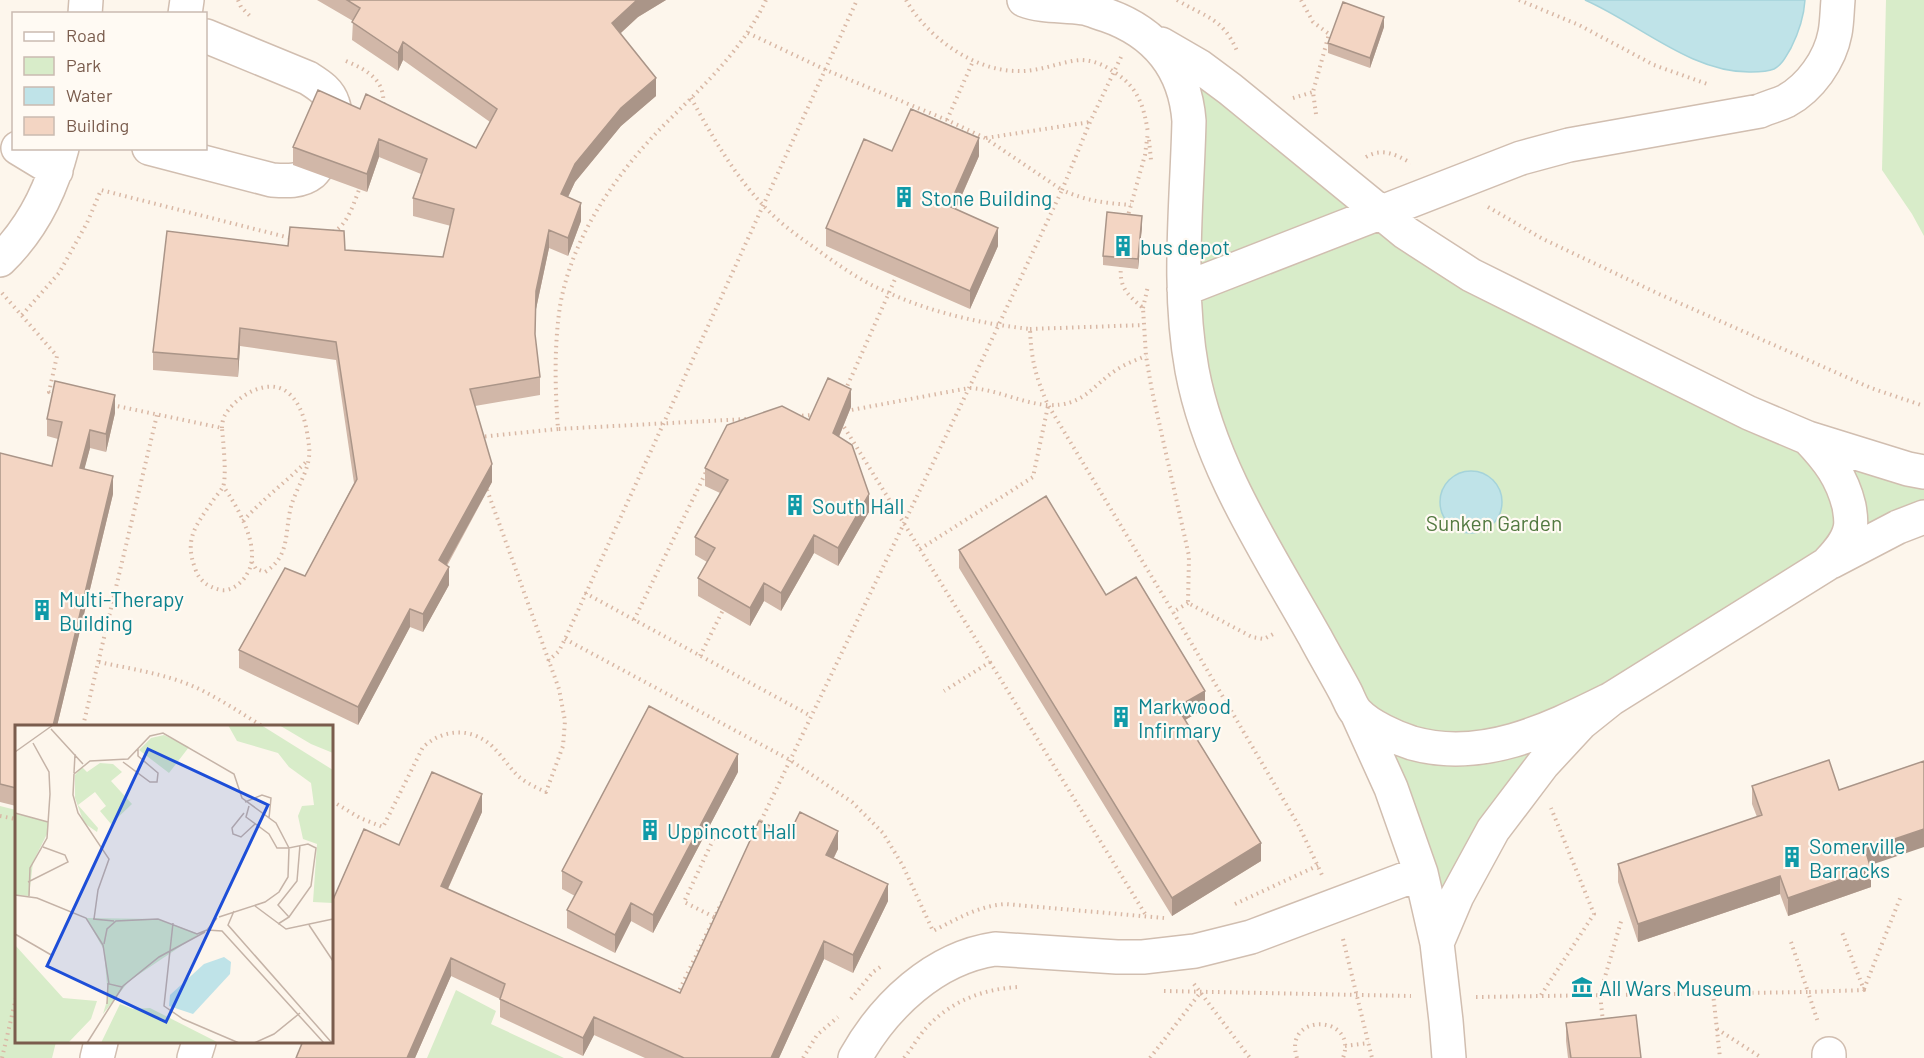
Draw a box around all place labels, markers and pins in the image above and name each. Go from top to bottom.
building icon: Stone Building [892,185,916,209]
place label: Stone Building [921,185,1052,210]
building icon: bus depot [1111,234,1135,258]
place label: bus depot [1140,234,1230,259]
building icon: South Hall [783,493,807,517]
place label: South Hall [812,493,904,518]
place label: Multi-Therapy Building [59,586,184,635]
building icon: Multi-Therapy Building [30,598,54,622]
place label: Markwood Infirmary [1138,693,1231,742]
building icon: Markwood Infirmary [1109,705,1133,729]
building icon: Uppincott Hall [638,818,662,842]
place label: Uppincott Hall [667,818,796,843]
place label: Somerville Barracks [1809,833,1906,882]
building icon: Somerville Barracks [1780,845,1804,869]
museum icon: All Wars Museum [1570,975,1594,999]
place label: All Wars Museum [1599,975,1752,1000]

